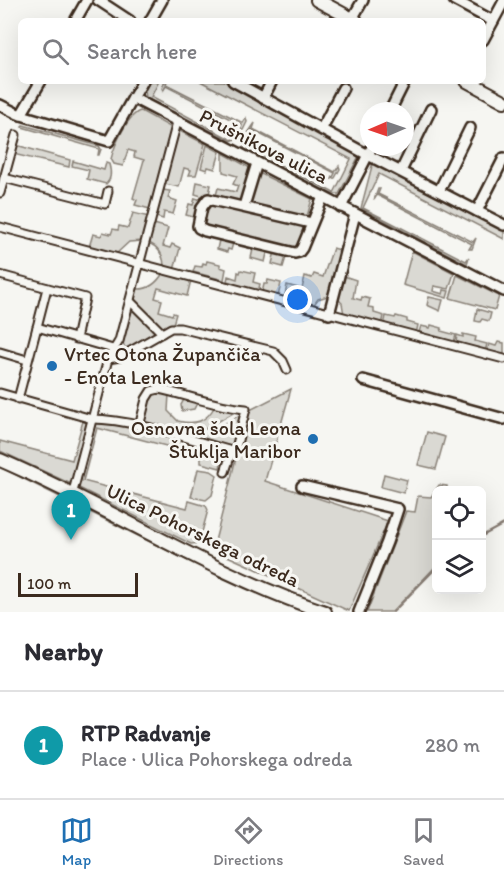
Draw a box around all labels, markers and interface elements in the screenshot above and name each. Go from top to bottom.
search box [18,18,486,84]
icon: search [39,35,72,68]
text: Search here [87,38,197,65]
north arrow [360,102,414,156]
street label: Prušnikova ulica [196,103,333,189]
your location [283,285,312,314]
place label: Vrtec Otona Župančiča - Enota Lenka [64,342,261,389]
marker: Vrtec Otona Župančiča - Enota Lenka [45,359,59,373]
place label: Osnovna šola Leona Štuklja Maribor [131,416,302,463]
marker: Osnovna šola Leona Štuklja Maribor [306,432,320,446]
street label: Ulica Pohorskega odreda [103,478,304,592]
map controls [432,486,486,594]
button: locate [432,486,486,540]
pin: 1 [52,490,90,540]
button: layers [432,540,486,594]
scale bar [18,570,138,598]
text: 100 m [27,574,71,593]
text: Nearby [24,635,103,667]
text: RTP Radvanje [81,720,211,747]
text: 1 [39,733,48,757]
text: 280 m [425,733,480,757]
text: Place · Ulica Pohorskega odreda [81,747,352,771]
tab: Map [60,814,93,869]
tab: Directions [213,814,283,869]
tab: Saved [403,814,444,869]

